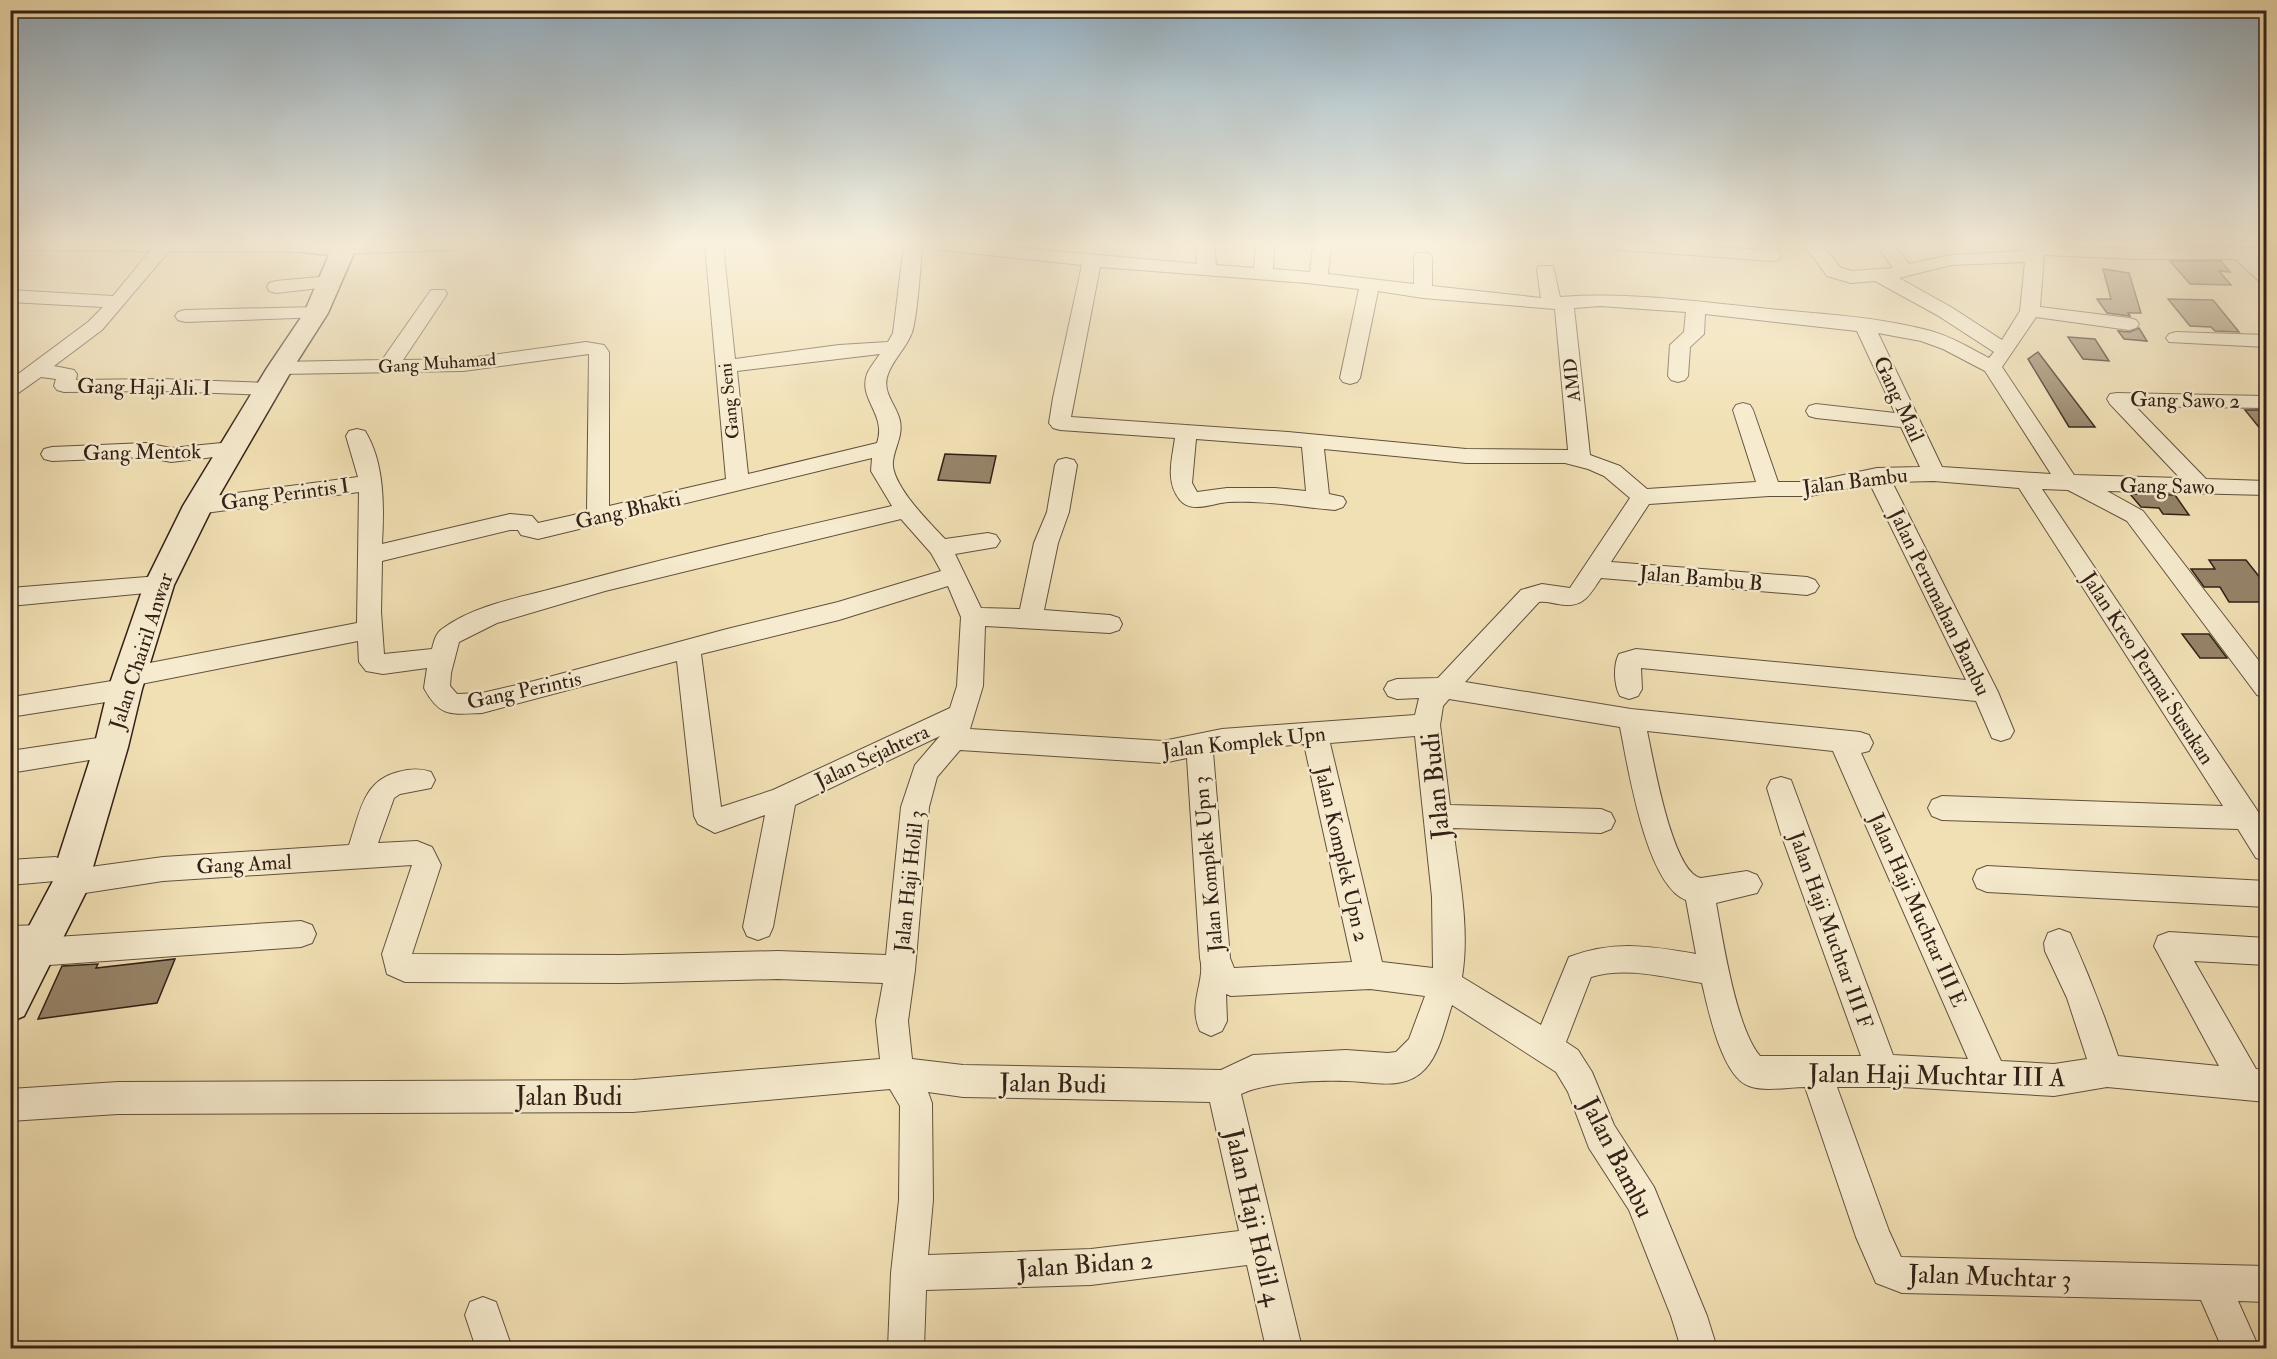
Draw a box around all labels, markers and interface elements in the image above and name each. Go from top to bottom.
street label: Gang Muhamad [377,348,497,379]
street label: Gang Mail [1867,352,1930,447]
street label: AMD [1559,357,1586,404]
street label: Gang Seni [714,362,745,440]
street label: Gang Haji Ali. I [77,373,211,402]
street label: Gang Sawo 2 [2130,386,2240,415]
street label: Gang Mentok [83,438,201,467]
street label: Jalan Bambu [1800,462,1909,501]
street label: Gang Perintis I [219,472,351,517]
street label: Gang Sawo [2119,472,2215,501]
street label: Gang Bhakti [573,485,684,536]
street label: Jalan Perumahan Bambu [1882,503,1997,700]
street label: Jalan Bambu B [1637,560,1764,597]
street label: Jalan Kreo Permai Susukan [2074,566,2220,770]
street label: Jalan Chairil Anwar [103,569,180,734]
street label: Gang Perintis [465,665,584,716]
street label: Jalan Sejahtera [810,718,934,795]
street label: Jalan Komplek Upn [1160,720,1327,765]
street label: Jalan Budi [1414,731,1458,842]
street label: Jalan Komplek Upn 2 [1308,763,1375,944]
street label: Jalan Komplek Upn 3 [1187,775,1230,954]
street label: Jalan Haji Muchtar III E [1862,808,1972,1011]
street label: Jalan Haji Holil 3 [889,809,930,954]
street label: Jalan Haji Muchtar III F [1782,827,1879,1032]
street label: Gang Amal [196,848,293,880]
street label: Jalan Haji Muchtar III A [1807,1058,2066,1094]
street label: Jalan Budi [998,1067,1107,1101]
street label: Jalan Budi [514,1081,623,1113]
street label: Jalan Bambu [1573,1091,1661,1223]
street label: Jalan Haji Holil 4 [1217,1125,1289,1310]
street label: Jalan Bidan 2 [1015,1244,1154,1286]
street label: Jalan Muchtar 3 [1907,1258,2072,1296]

